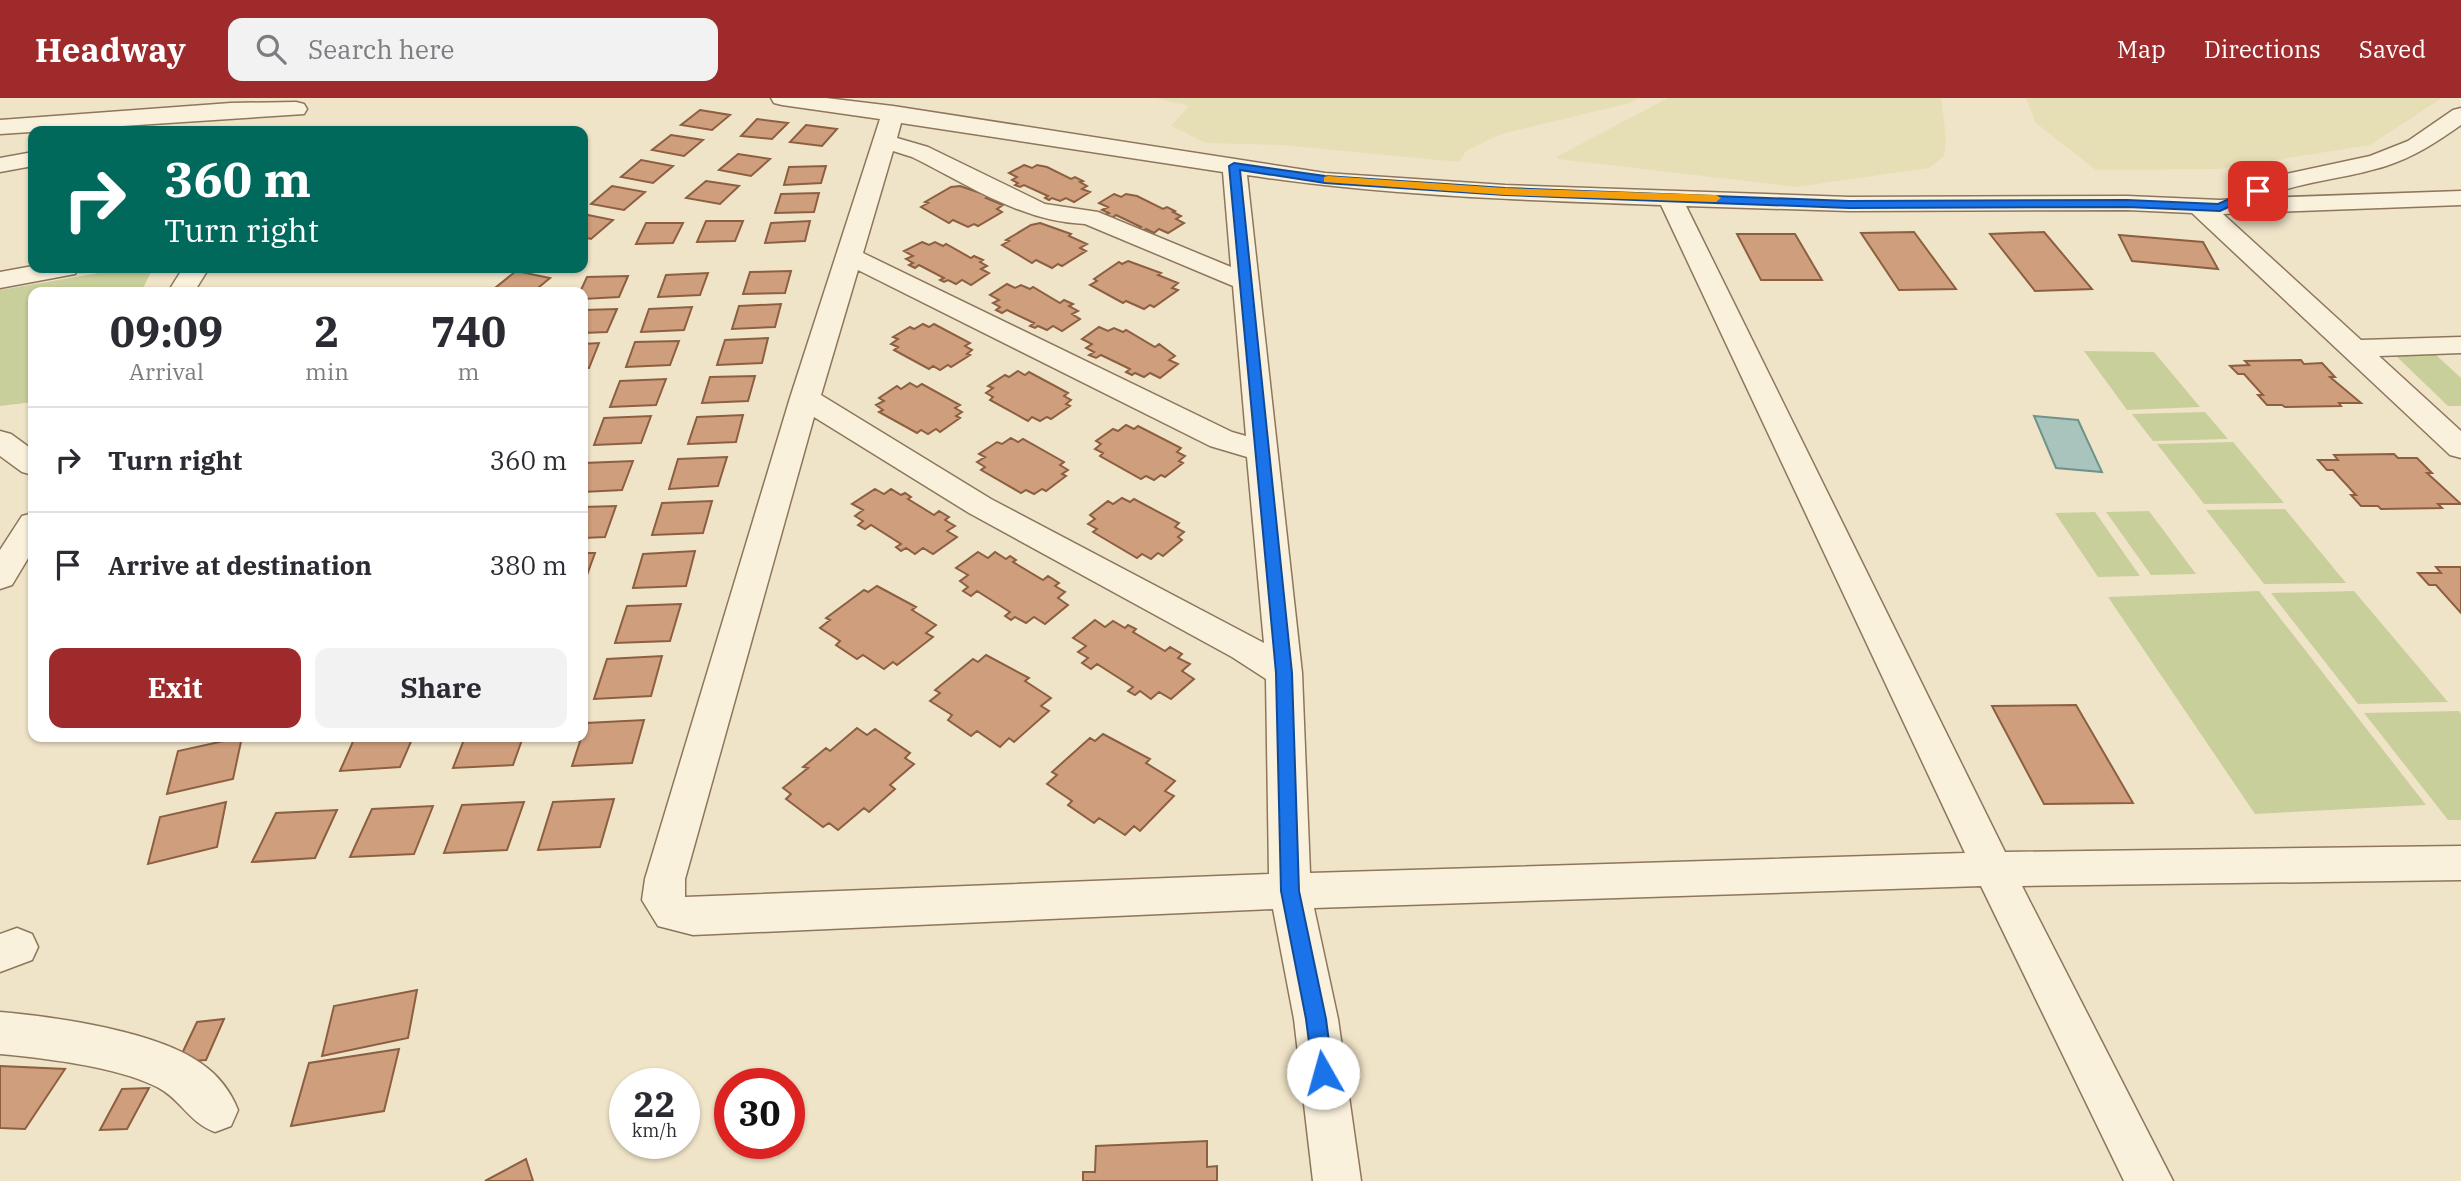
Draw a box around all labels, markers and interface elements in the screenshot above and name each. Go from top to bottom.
search box [228,18,718,81]
text: Headway [35,28,186,71]
icon: search [252,30,290,68]
text: Search here [308,32,454,66]
text: Map [2117,33,2166,65]
text: Directions [2204,33,2321,65]
text: Saved [2359,33,2426,65]
text: 360 m [164,147,311,210]
icon: right [49,154,140,245]
pin [2228,161,2288,221]
icon: arrive [2239,172,2277,210]
text: Turn right [164,209,319,251]
text: 09:09 [110,304,223,359]
text: 2 [314,304,340,359]
text: 740 [431,304,506,359]
text: Arrival [129,356,204,386]
text: min [305,356,349,386]
text: m [457,356,479,386]
icon: right [49,441,87,479]
text: Turn right [108,443,242,477]
text: 360 m [489,443,567,477]
icon: arrive [49,546,87,584]
text: Arrive at destination [108,548,372,582]
text: 380 m [489,548,567,582]
button: Exit [49,648,301,728]
button: Share [315,648,567,728]
position arrow [1286,1036,1360,1110]
speed limit sign: 30 [714,1068,805,1159]
text: 22 [633,1081,676,1127]
text: km/h [632,1119,677,1142]

